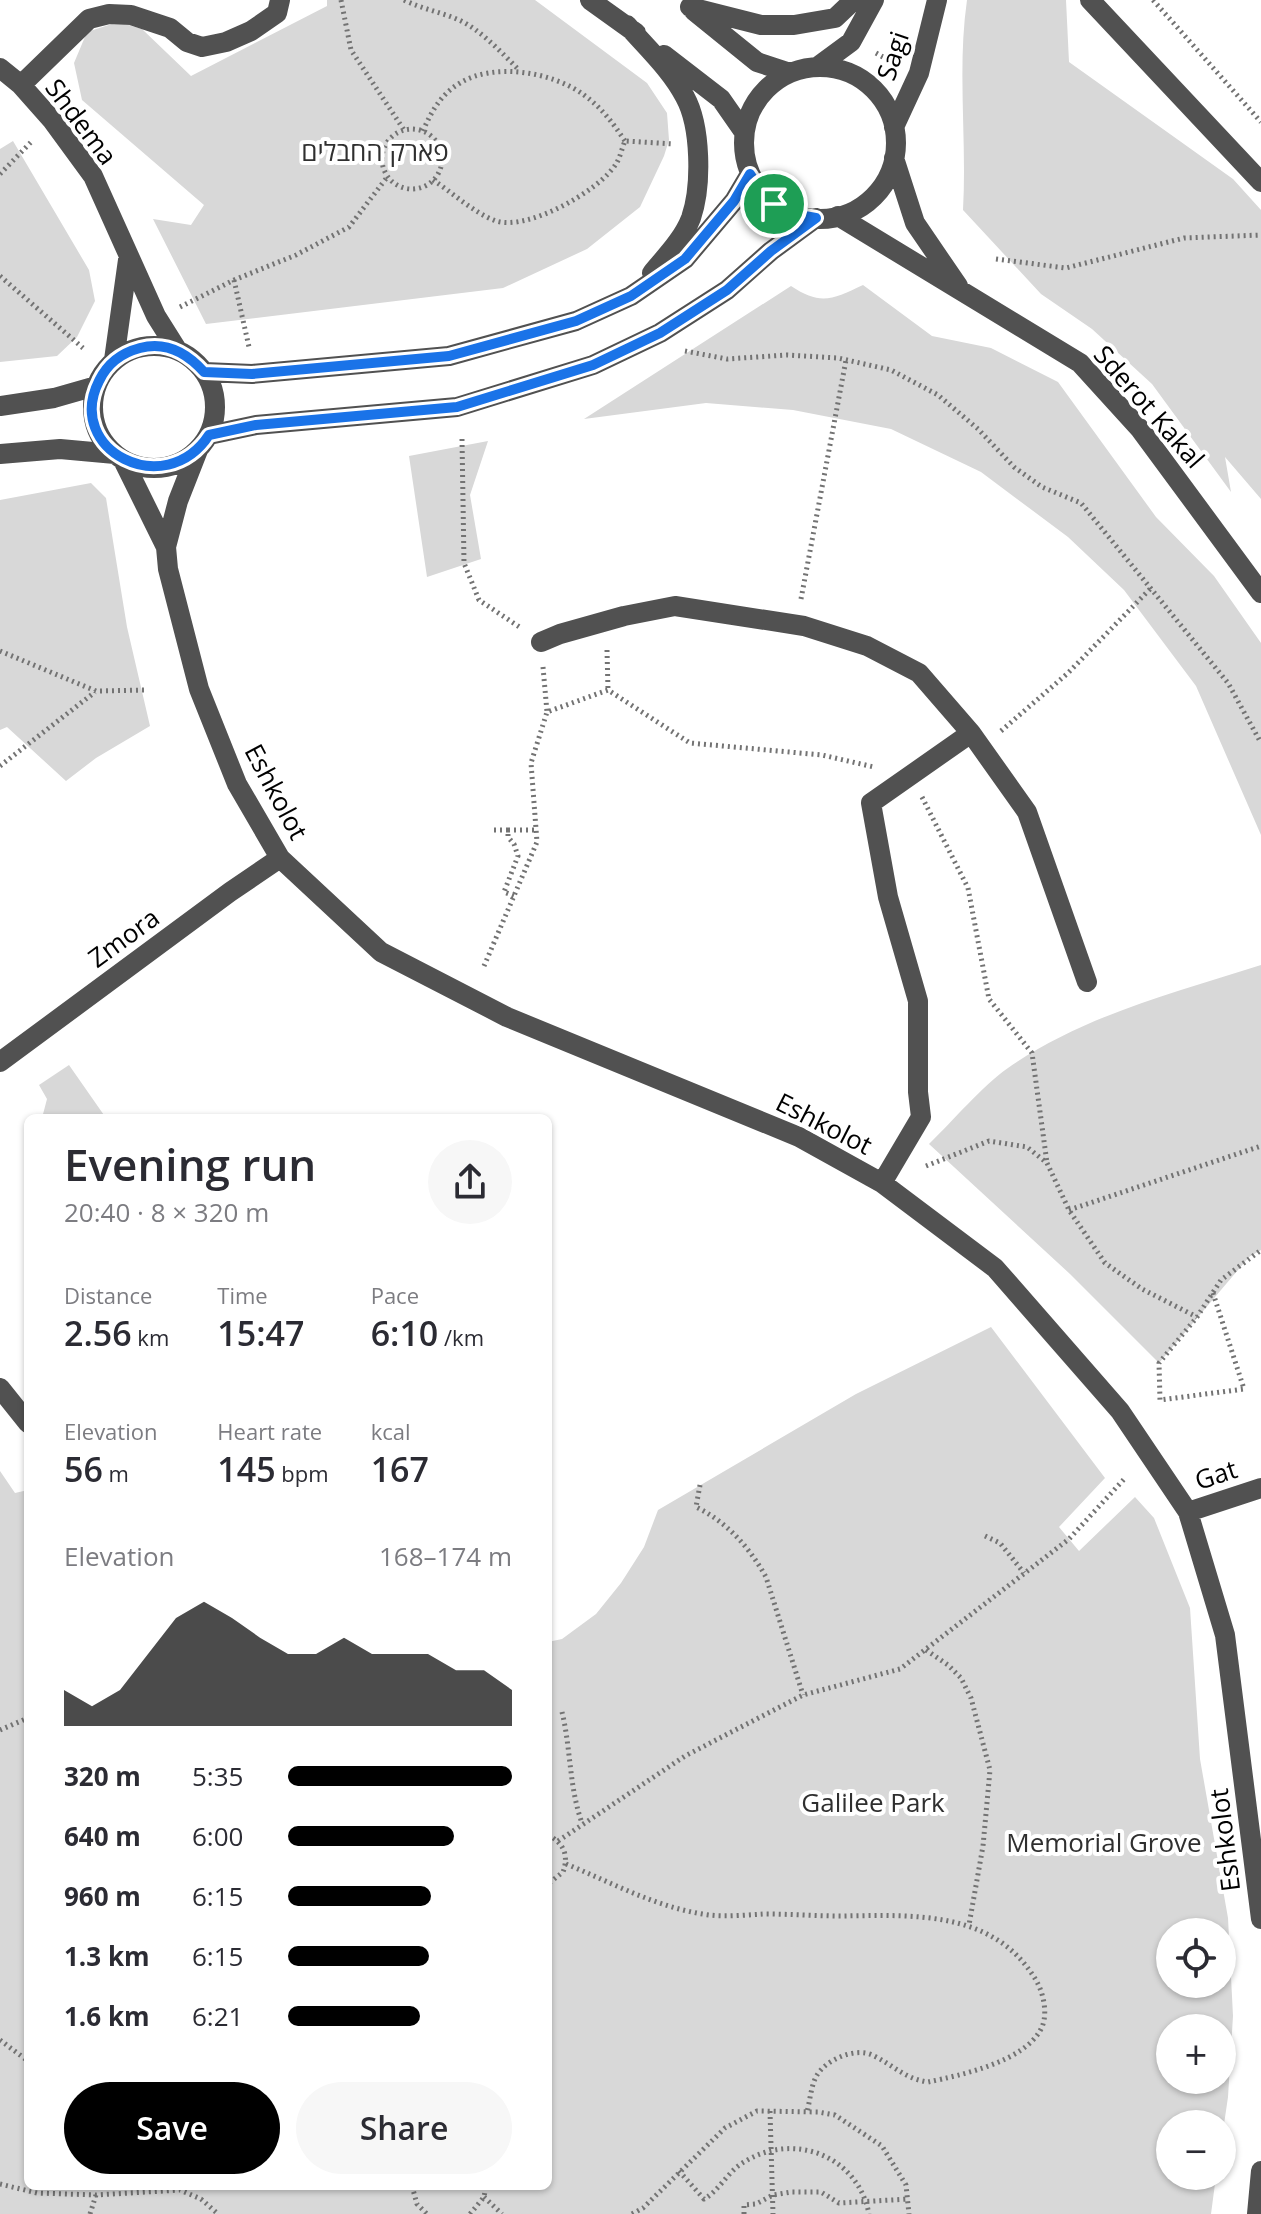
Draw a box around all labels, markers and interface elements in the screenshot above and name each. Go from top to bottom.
street label: Sagi [867,27,917,85]
street label: Shdema [38,71,126,172]
park label: פארק החבלים [301,133,449,169]
pin [740,170,808,238]
icon: arrive [752,182,796,226]
street label: Sderot Kakal [1086,337,1213,476]
street label: Eshkolot [237,737,317,846]
street label: Zmora [81,899,166,975]
street label: Eshkolot [770,1084,879,1163]
text: Evening run [64,1134,316,1194]
button: share [428,1140,512,1224]
text: 20:40 · 8 × 320 m [64,1194,269,1230]
text: Distance [64,1280,152,1310]
text: Time [217,1280,268,1310]
text: Pace [371,1280,419,1310]
text: 2.56 [64,1310,132,1356]
text: 15:47 [217,1310,304,1356]
text: 6:10 [371,1310,438,1356]
text: km [132,1322,169,1352]
text: /km [438,1322,484,1352]
text: Elevation [64,1416,157,1446]
text: Heart rate [217,1416,322,1446]
text: kcal [371,1416,411,1446]
text: 56 [64,1446,103,1492]
text: 145 [217,1446,276,1492]
text: 167 [371,1446,429,1492]
street label: Gat [1190,1450,1242,1498]
text: m [103,1458,129,1488]
text: bpm [276,1458,329,1488]
text: Elevation [64,1538,174,1574]
text: 168–174 m [379,1538,512,1574]
text: 320 m [64,1758,141,1794]
text: 5:35 [192,1758,243,1794]
park label: Galilee Park [801,1784,945,1820]
street label: Eshkolot [1200,1787,1248,1894]
text: 640 m [64,1818,141,1854]
text: 6:00 [192,1818,243,1854]
park label: Memorial Grove [1006,1824,1202,1860]
text: 960 m [64,1878,141,1914]
text: 6:15 [192,1878,243,1914]
map controls [1156,1918,1236,2190]
button: locate [1156,1918,1236,1998]
text: 1.3 km [64,1938,150,1974]
text: 6:15 [192,1938,243,1974]
text: 1.6 km [64,1998,150,2034]
text: 6:21 [192,1998,243,2034]
button: + [1156,2014,1236,2094]
button: Save [64,2082,280,2174]
button: Share [296,2082,512,2174]
button: − [1156,2110,1236,2190]

